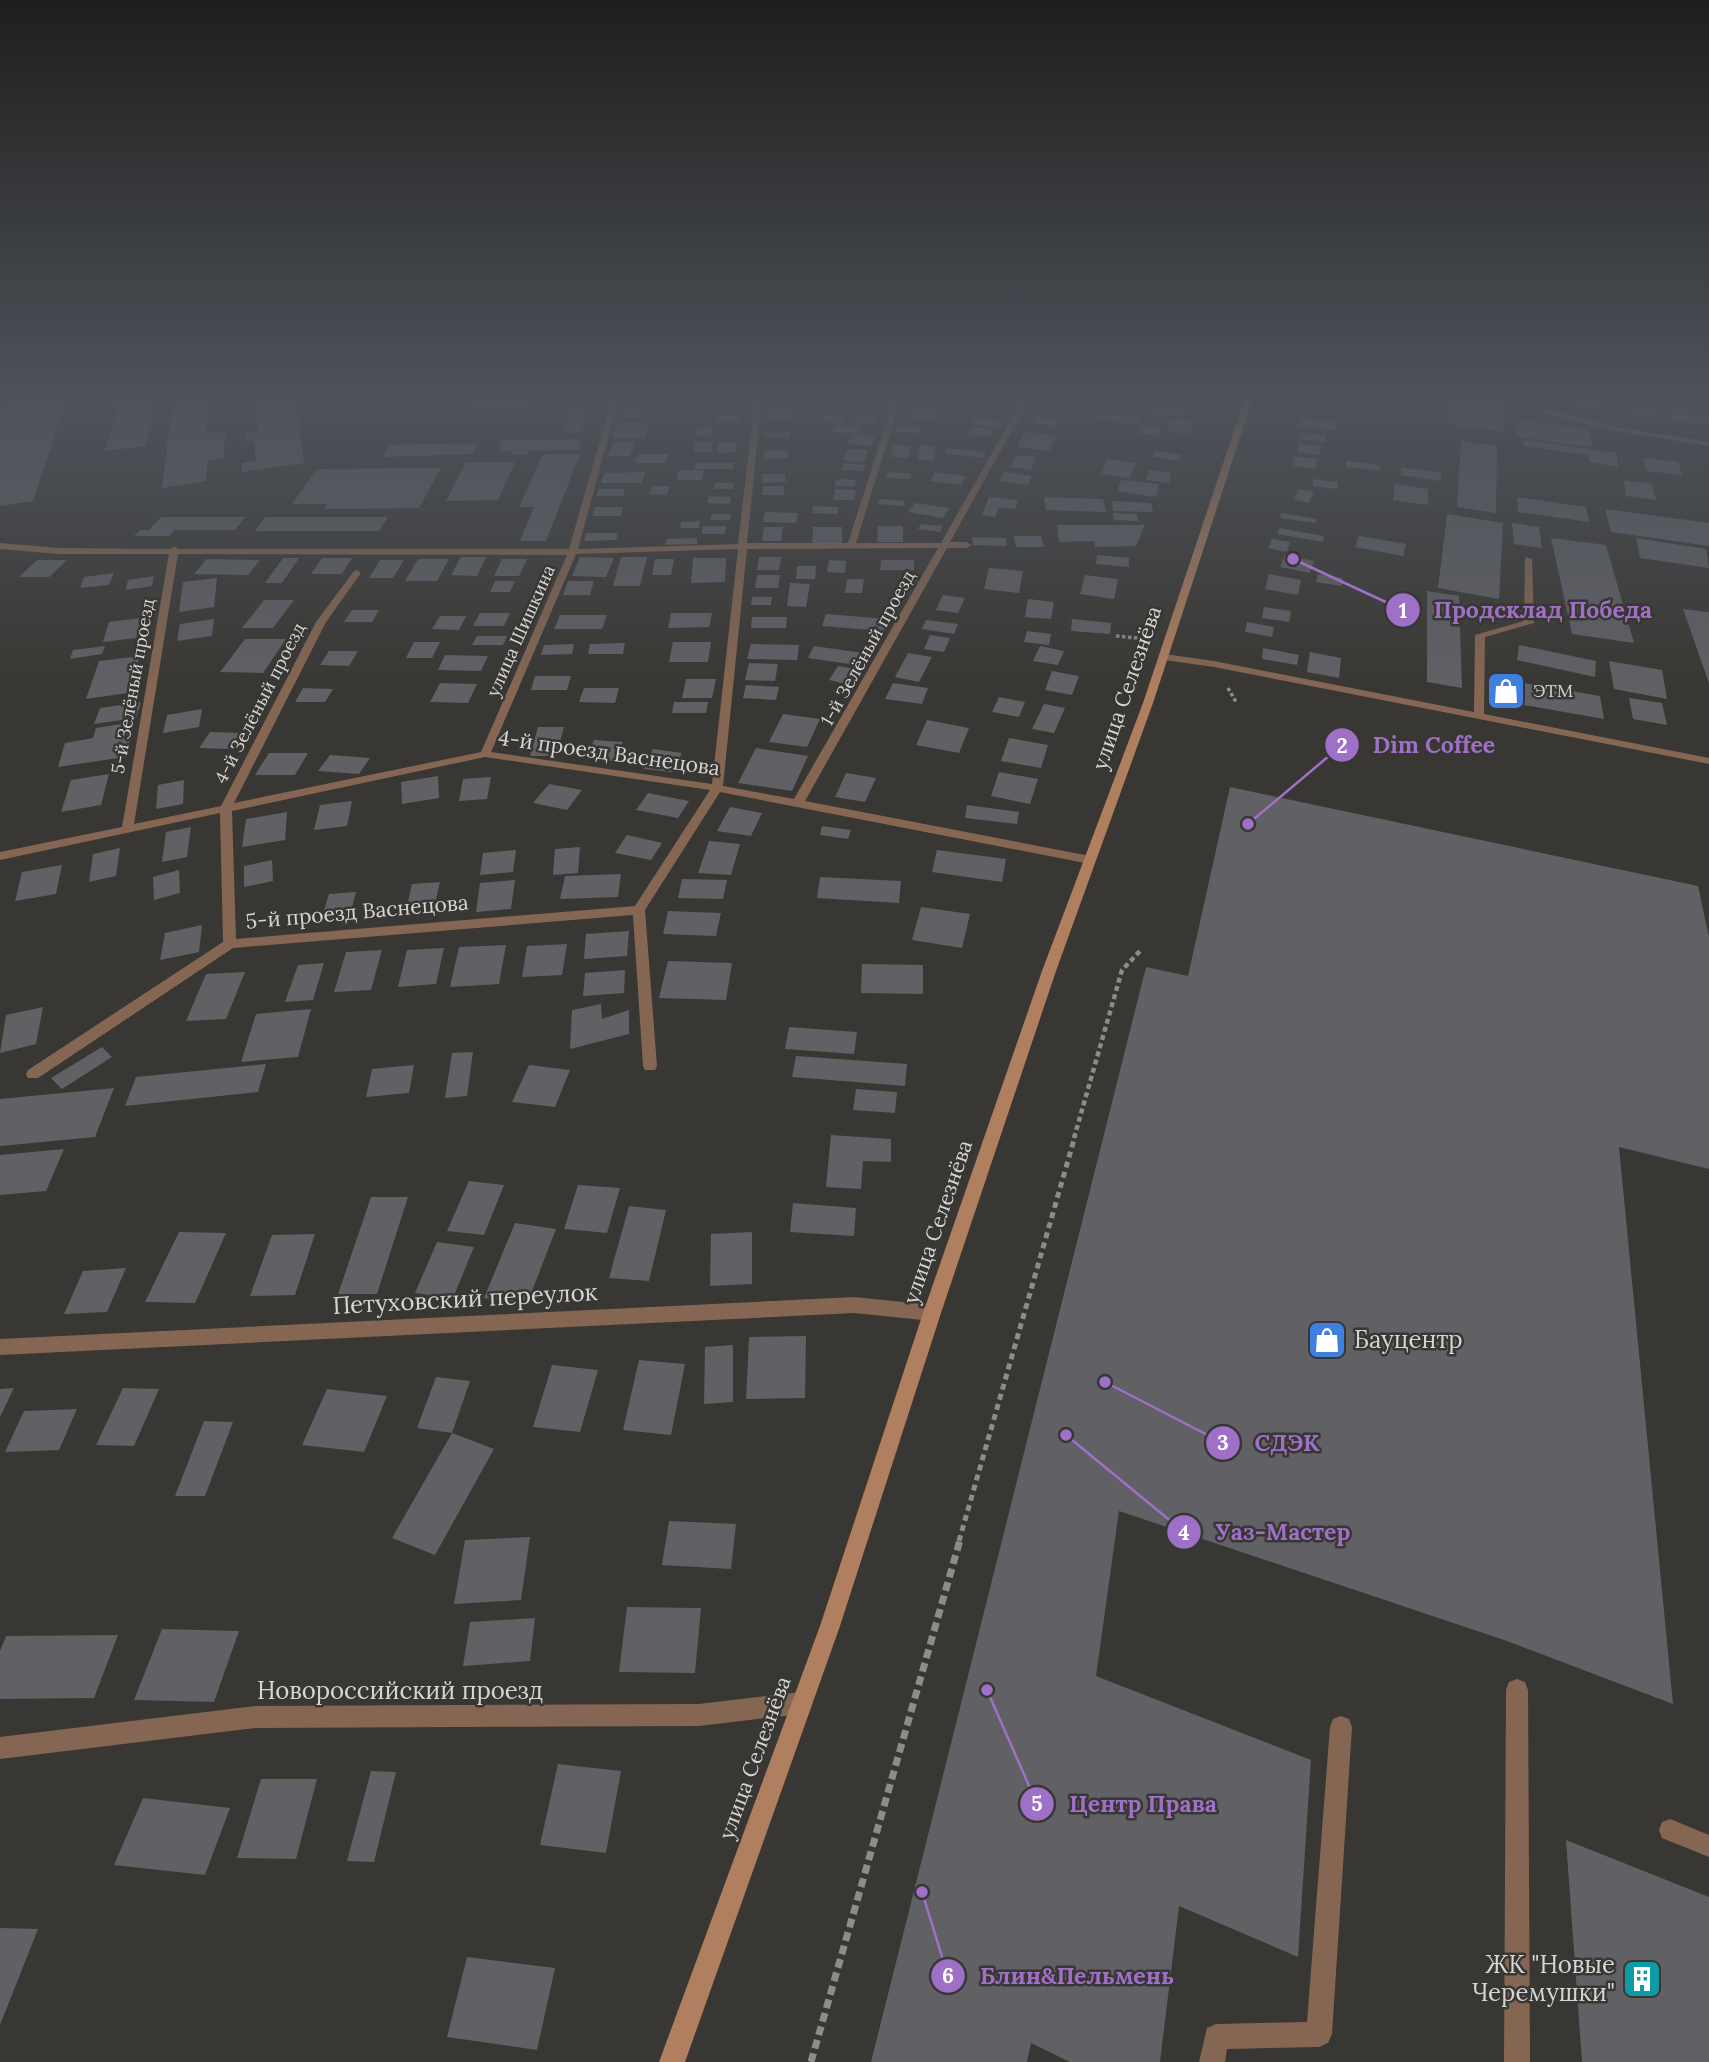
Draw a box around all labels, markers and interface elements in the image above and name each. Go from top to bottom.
street label: улица Шишкина [481,561,560,700]
street label: 1-й Зелёный проезд [815,566,920,729]
callout: Продсклад Победа [1385,588,1667,632]
text: Продсклад Победа [1434,595,1652,624]
street label: 5-й Зелёный проезд [106,596,159,775]
text: 1 [1399,597,1407,624]
street label: улица Селезнёва [1086,602,1167,773]
street label: 4-й Зелёный проезд [209,618,310,787]
shop icon: ЭТМ [1485,670,1527,712]
place label: ЭТМ [1533,679,1573,702]
callout: Dim Coffee [1324,723,1510,767]
street label: 4-й проезд Васнецова [497,724,722,781]
text: Dim Coffee [1373,730,1495,759]
text: 2 [1336,732,1348,759]
street label: 5-й проезд Васнецова [244,888,470,935]
street label: улица Селезнёва [897,1136,978,1307]
street label: Петуховский переулок [332,1276,598,1321]
shop icon: Бауцентр [1306,1319,1348,1361]
place label: Бауцентр [1354,1324,1463,1355]
callout: СДЭК [1205,1421,1333,1465]
text: СДЭК [1255,1428,1320,1457]
text: 3 [1217,1429,1229,1456]
callout: Уаз-Мастер [1166,1510,1364,1554]
text: Уаз-Мастер [1216,1517,1351,1546]
text: 4 [1178,1519,1190,1546]
street label: улица Селезнёва [712,1672,797,1843]
street label: Новороссийский проезд [257,1675,543,1706]
callout: Центр Права [1020,1782,1231,1826]
text: Центр Права [1069,1789,1217,1818]
text: 5 [1031,1790,1043,1817]
place label: ЖК "Новые Черемушки" [1472,1949,1615,2008]
callout: Блин&Пельмень [931,1954,1188,1998]
building icon: ЖК "Новые Черемушки" [1621,1958,1663,2000]
text: Блин&Пельмень [980,1961,1174,1990]
text: 6 [942,1962,954,1989]

